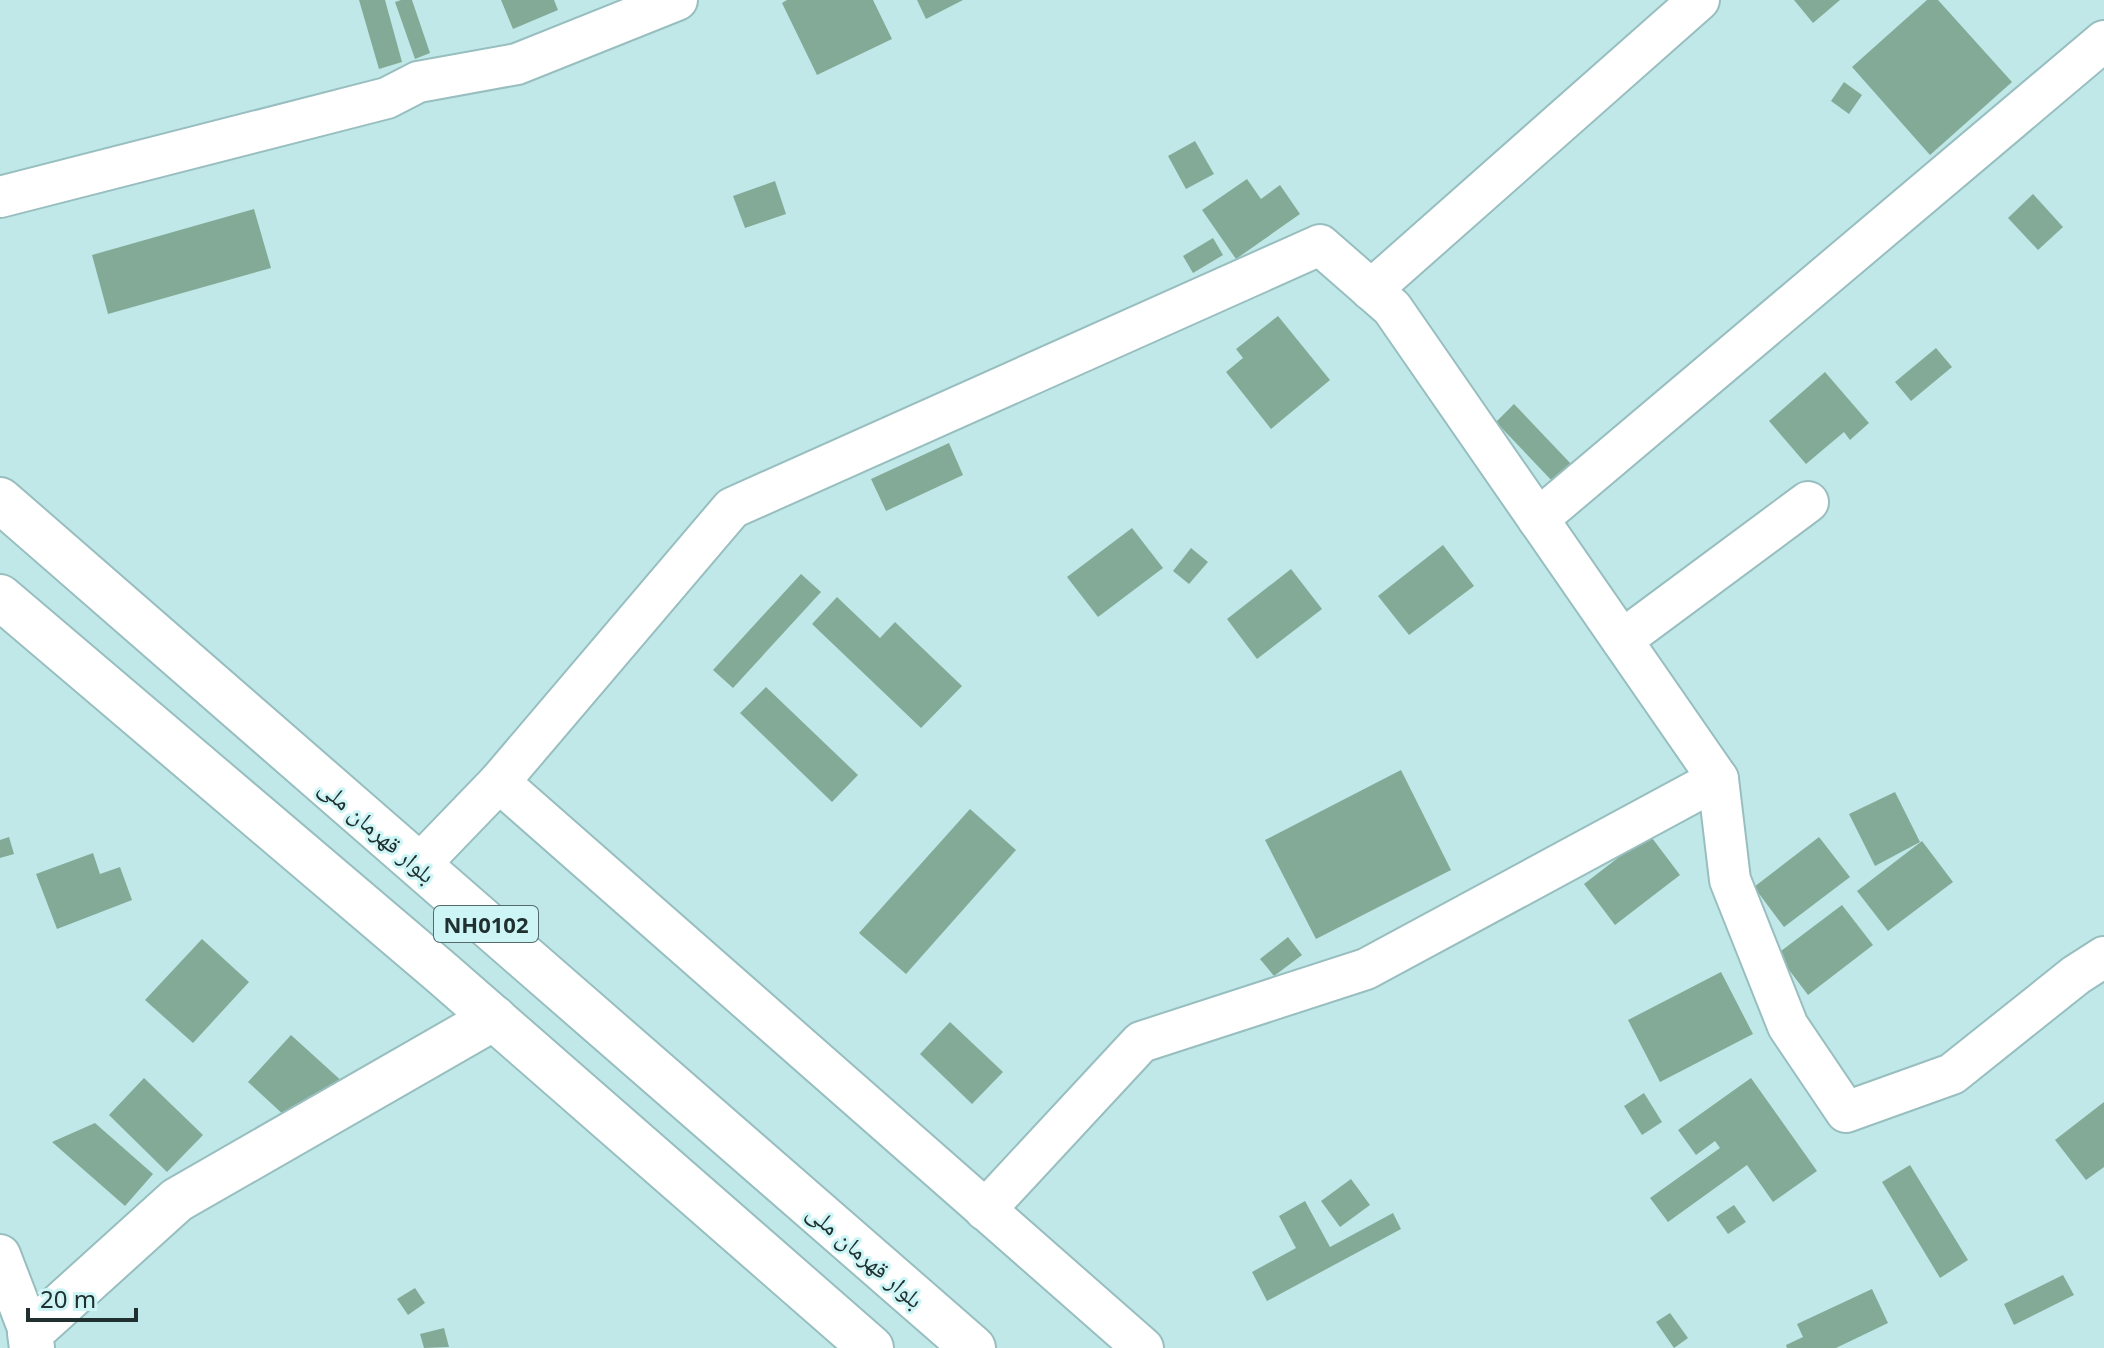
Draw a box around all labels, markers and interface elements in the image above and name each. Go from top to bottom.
street label: بلوار قهرمان ملی [313,770,443,890]
road number: NH0102 [434,906,538,942]
street label: بلوار قهرمان ملی [801,1195,931,1315]
scale bar [28,1272,136,1322]
text: 20 m [40,1282,96,1315]

